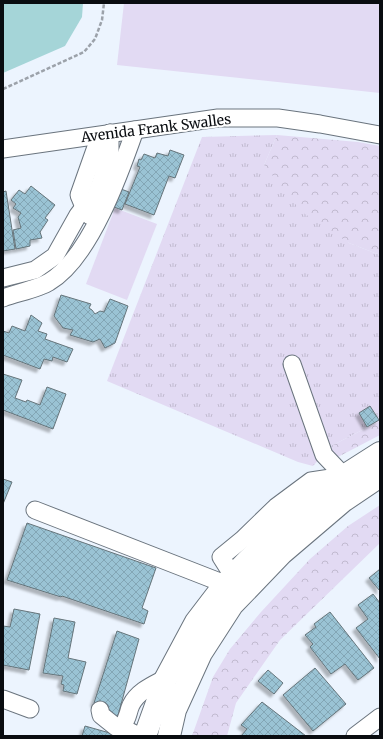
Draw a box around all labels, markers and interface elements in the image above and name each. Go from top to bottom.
street label: Avenida Frank Swalles [79,110,232,146]

